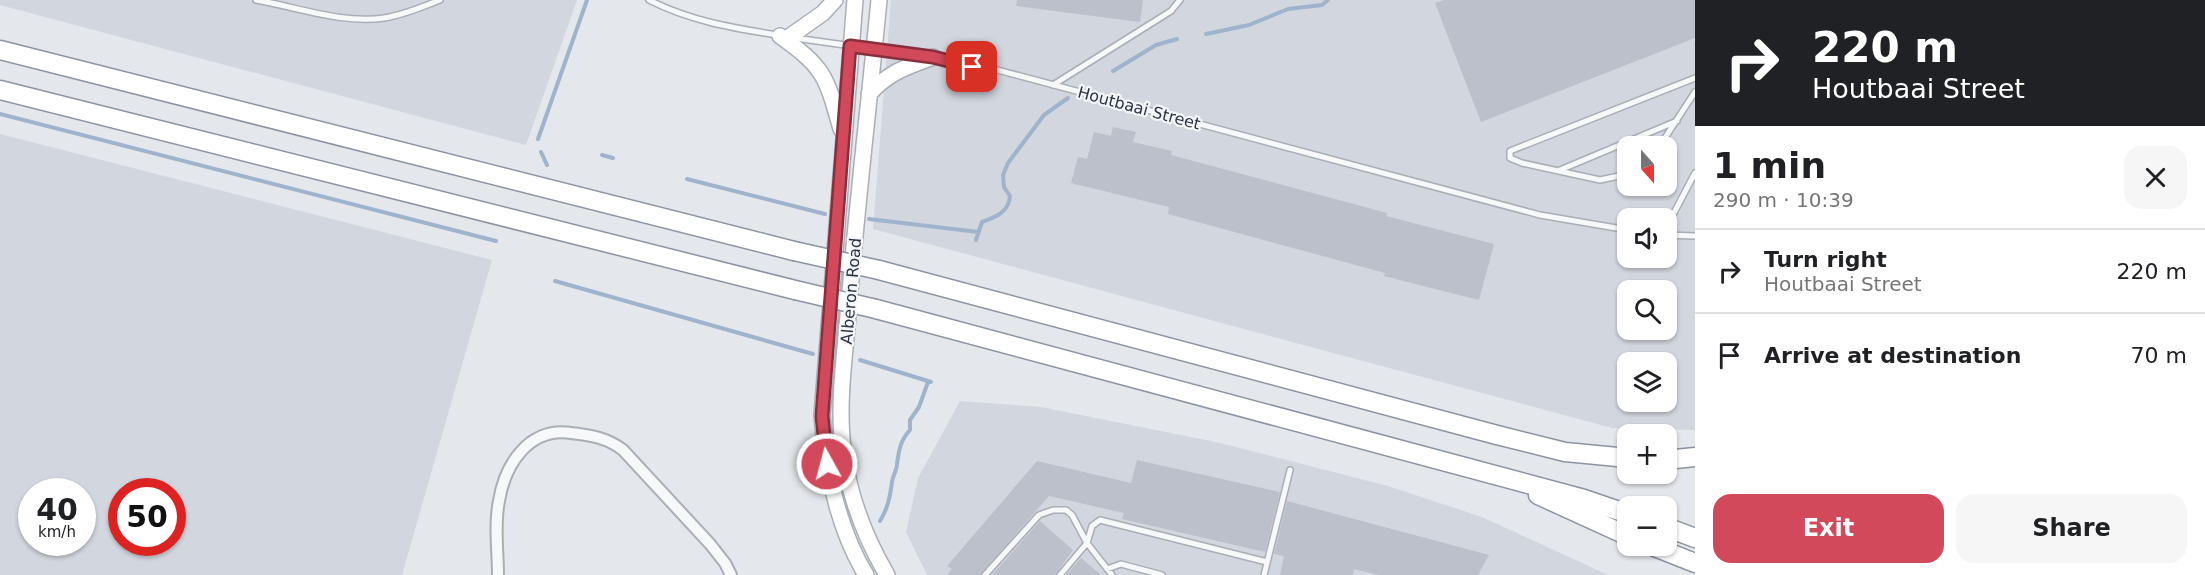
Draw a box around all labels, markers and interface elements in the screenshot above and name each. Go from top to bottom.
text: 220 m [1812,23,1958,72]
icon: right [1713,24,1791,102]
pin [946,41,997,92]
icon: arrive [955,50,988,83]
text: Houtbaai Street [1812,73,2025,104]
street label: Houtbaai Street [1076,82,1202,134]
north arrow [1617,136,1677,196]
map controls [1617,136,1677,556]
text: 1 min [1713,145,1826,186]
button: close [2124,146,2187,209]
text: 290 m · 10:39 [1713,188,1854,212]
button: sound [1617,208,1677,268]
street label: Alberon Road [837,237,865,345]
text: Turn right [1764,247,1887,272]
icon: right [1713,255,1746,288]
text: 220 m [2117,259,2187,284]
text: Houtbaai Street [1764,272,1922,296]
button: search [1617,280,1677,340]
icon: arrive [1713,339,1746,372]
text: Arrive at destination [1764,343,2021,368]
text: 70 m [2131,343,2187,368]
button: layers [1617,352,1677,412]
button: + [1617,424,1677,484]
position arrow [795,432,859,496]
speed limit sign: 50 [108,478,186,556]
text: 40 [36,492,78,527]
button: Exit [1713,494,1944,563]
button: Share [1956,494,2187,563]
button: − [1617,496,1677,556]
text: km/h [38,523,76,541]

